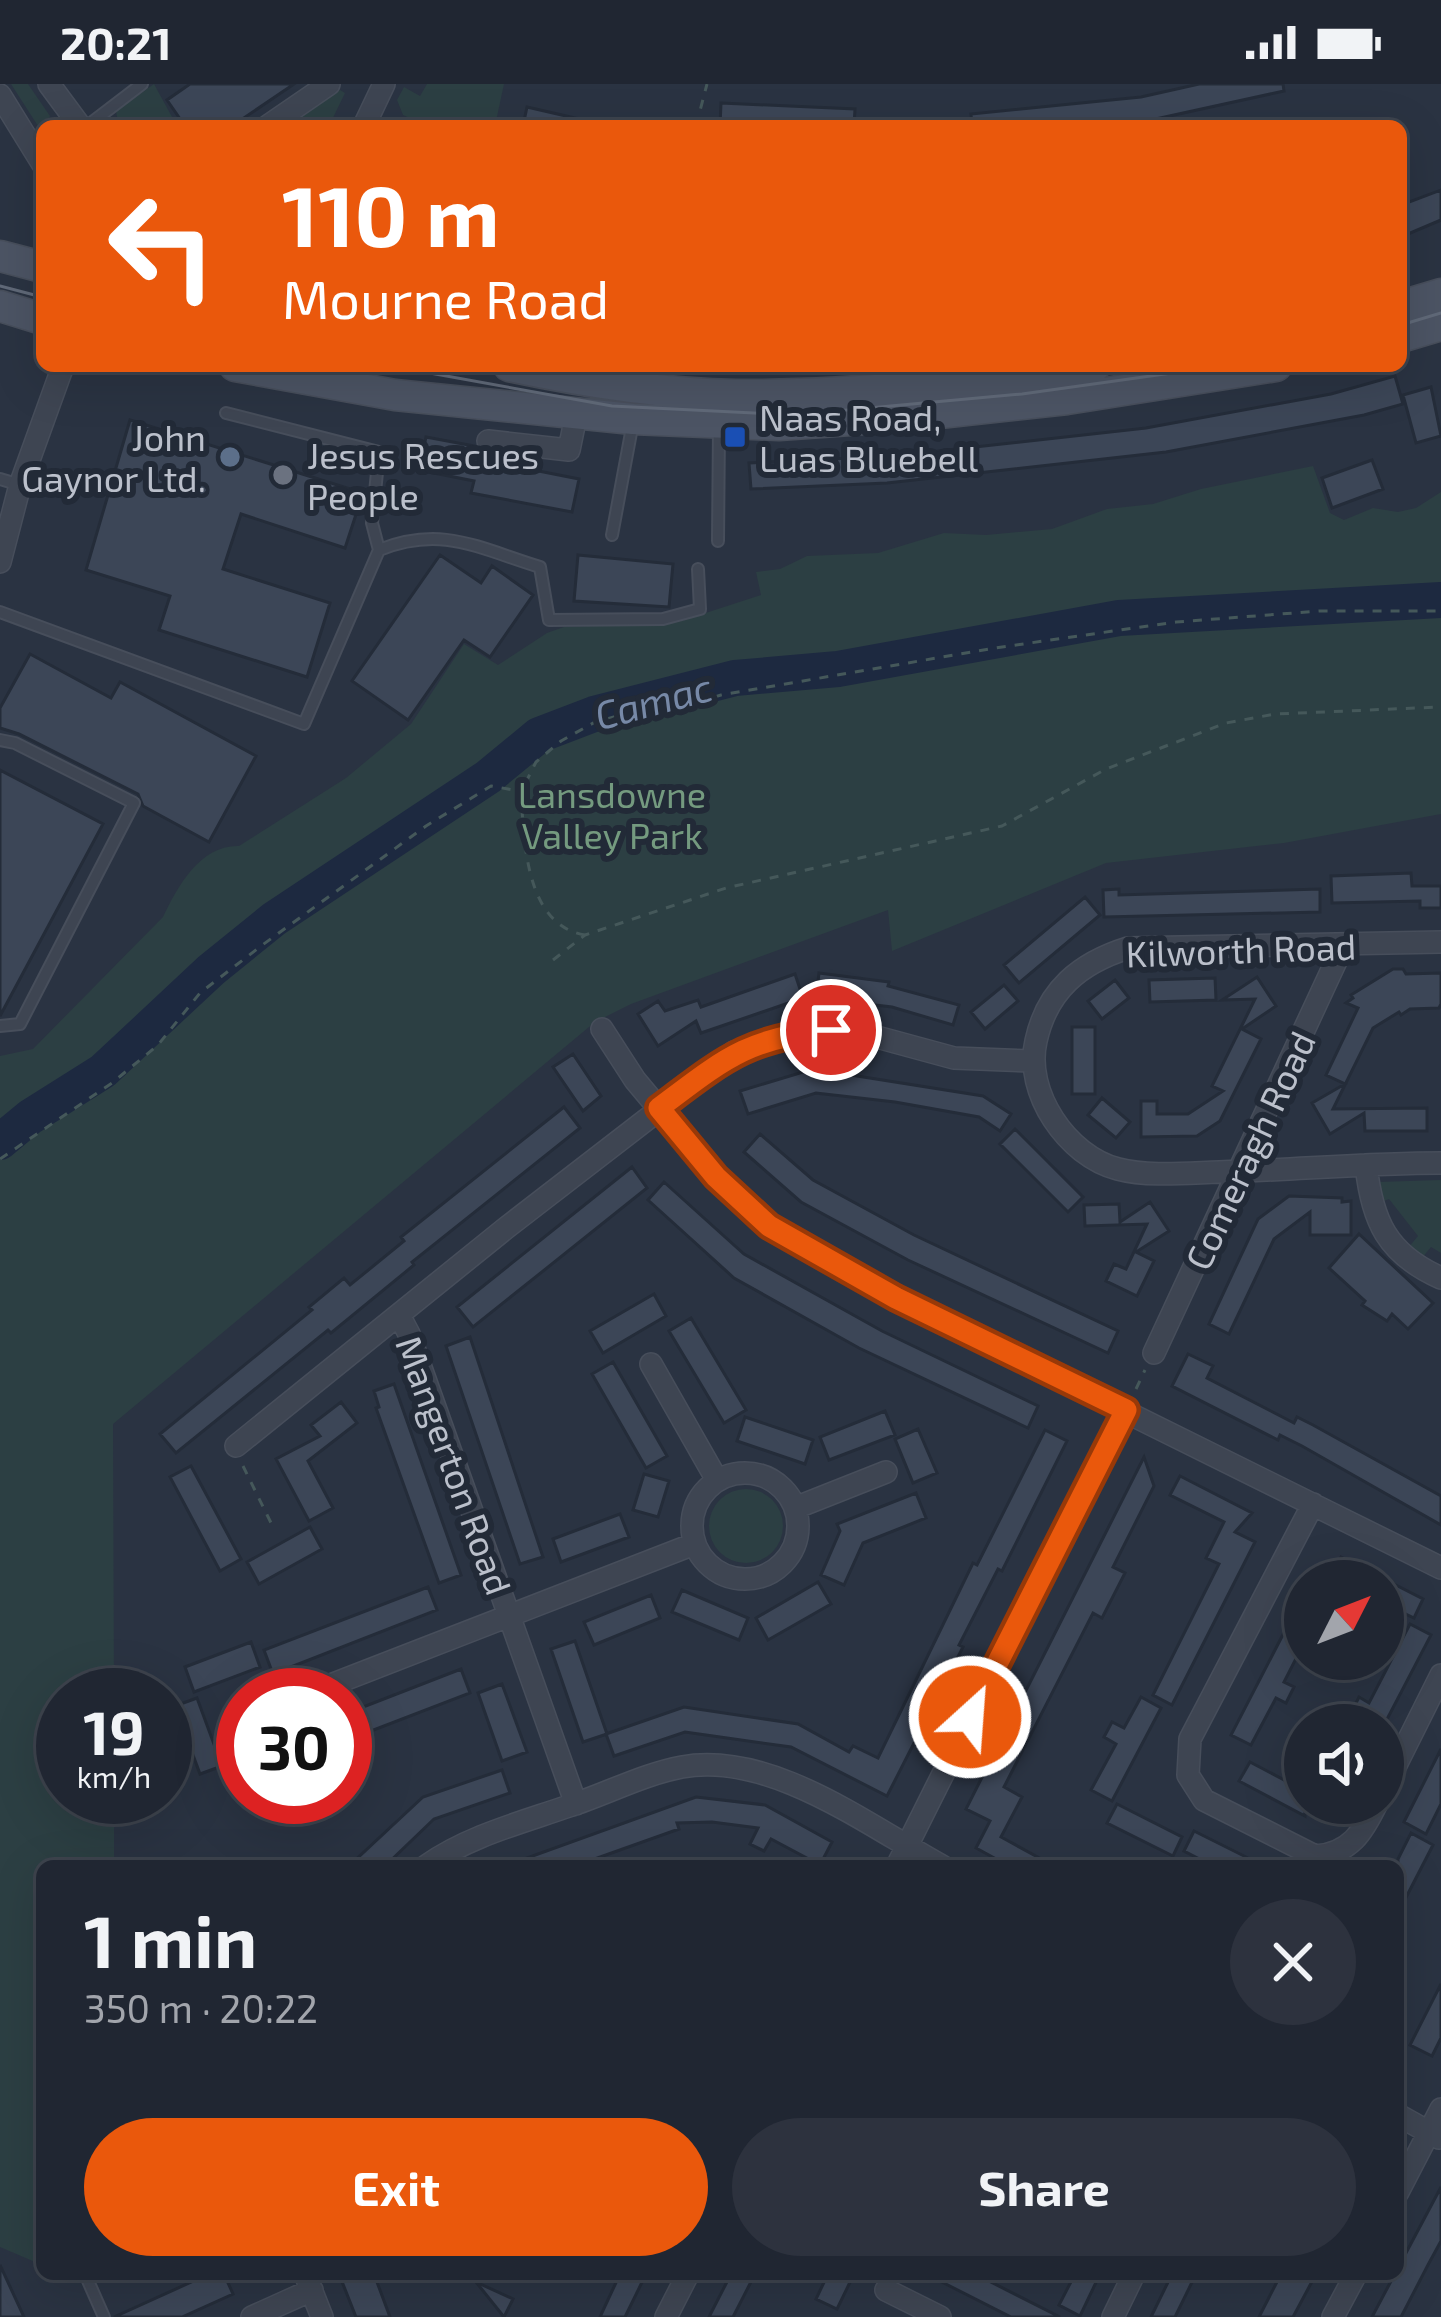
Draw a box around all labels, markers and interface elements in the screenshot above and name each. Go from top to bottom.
text: 20:21 [60,15,172,69]
text: 110 m [282,163,500,264]
icon: left [84,168,240,324]
text: Mourne Road [282,265,609,330]
place label: Naas Road, Luas Bluebell [759,395,979,479]
place label: John Gaynor Ltd. [21,415,206,499]
marker: Naas Road, Luas Bluebell [722,424,748,450]
place label: Jesus Rescues People [307,433,539,517]
marker: John Gaynor Ltd. [217,444,243,470]
marker: Jesus Rescues People [270,462,296,488]
water label: Camac [589,662,717,738]
park label: Lansdowne Valley Park [518,772,706,856]
street label: Kilworth Road [1125,923,1357,975]
pin [780,979,882,1081]
icon: arrive [798,997,864,1063]
street label: Comeragh Road [1175,1024,1323,1276]
street label: Mangerton Road [388,1330,522,1600]
north arrow [1284,1560,1404,1680]
map controls [1284,1560,1404,1824]
position arrow [907,1654,1033,1780]
speed limit sign: 30 [216,1668,372,1824]
text: 19 [83,1695,145,1767]
button: sound [1284,1704,1404,1824]
text: km/h [77,1758,151,1794]
text: 1 min [84,1896,257,1982]
button: close [1230,1899,1356,2025]
text: 350 m · 20:22 [84,1984,318,2031]
button: Exit [84,2118,708,2256]
button: Share [732,2118,1356,2256]

